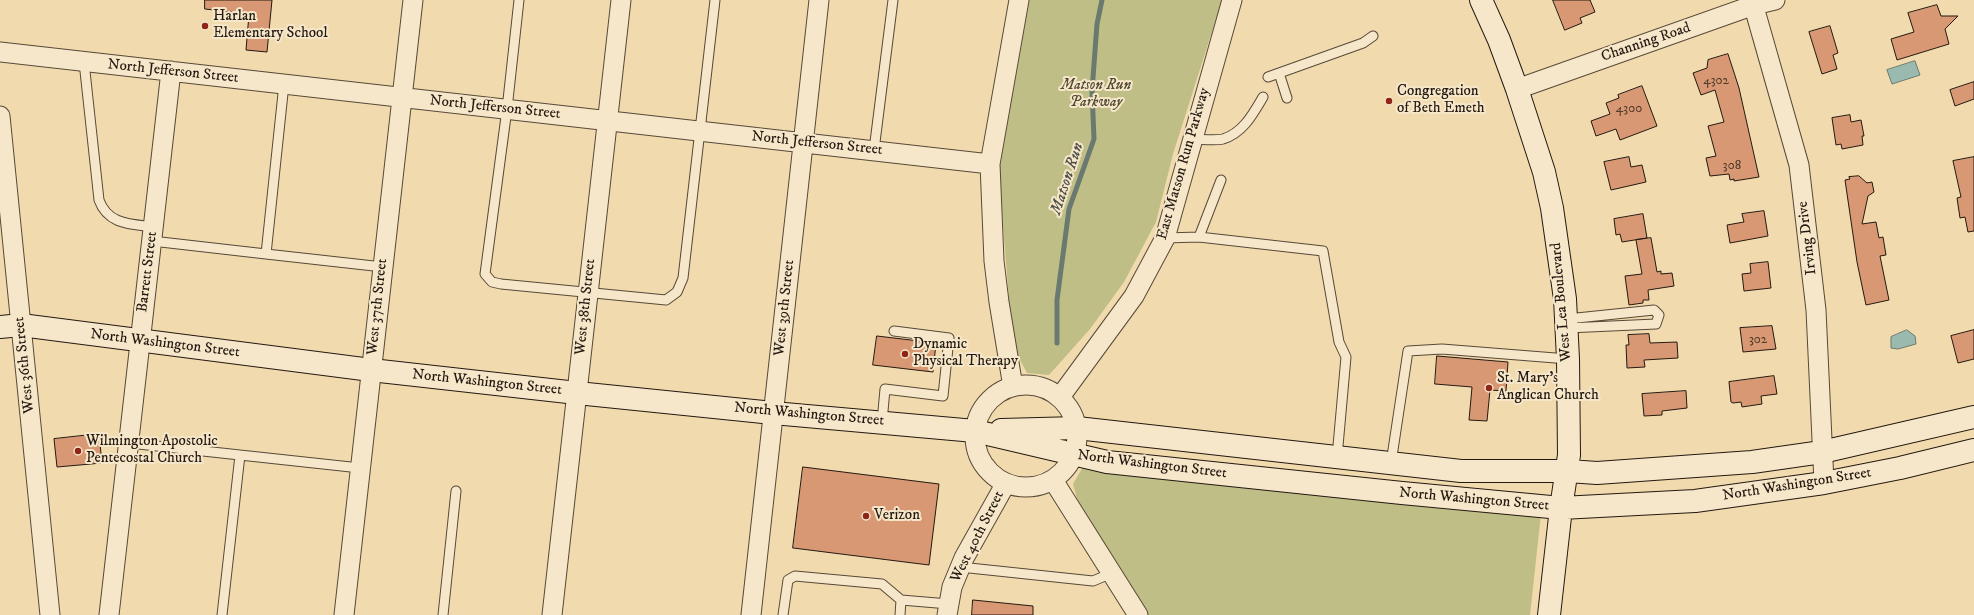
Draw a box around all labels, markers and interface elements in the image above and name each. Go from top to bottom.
place label: Harlan Elementary School [213,8,328,43]
street label: Channing Road [1599,19,1693,67]
marker: Harlan Elementary School [200,21,210,31]
street label: North Jefferson Street [107,56,239,88]
house number: 4302 [1703,73,1729,89]
park label: Matson Run Parkway [1061,77,1131,112]
place label: Congregation of Beth Emeth [1397,83,1485,118]
street label: East Matson Run Parkway [1154,86,1214,242]
street label: North Jefferson Street [429,92,561,124]
marker: Congregation of Beth Emeth [1384,96,1394,106]
house number: 4300 [1616,101,1642,117]
street label: North Jefferson Street [751,128,883,160]
water label: Matson Run [1047,140,1089,218]
house number: 308 [1723,158,1741,174]
street label: Irving Drive [1795,200,1821,276]
street label: Barrett Street [134,230,162,314]
street label: West Lea Boulevard [1548,242,1576,362]
street label: West 37th Street [364,258,392,356]
street label: West 38th Street [572,258,600,356]
street label: West 39th Street [771,259,799,357]
street label: West 36th Street [11,316,39,414]
street label: North Washington Street [89,326,241,362]
house number: 302 [1749,332,1767,348]
place label: Dynamic Physical Therapy [913,336,1018,371]
marker: Dynamic Physical Therapy [900,349,910,359]
street label: North Washington Street [411,366,563,400]
place label: St. Mary’s Anglican Church [1497,370,1599,405]
marker: St. Mary’s Anglican Church [1484,383,1494,393]
street label: North Washington Street [733,399,885,431]
place label: Wilmington Apostolic Pentecostal Church [86,433,218,468]
marker: Wilmington Apostolic Pentecostal Church [73,446,83,456]
street label: North Washington Street [1076,447,1228,483]
street label: North Washington Street [1721,464,1873,506]
street label: North Washington Street [1398,484,1550,516]
street label: West 40th Street [947,488,1009,586]
place label: Verizon [874,507,920,525]
marker: Verizon [861,511,871,521]

